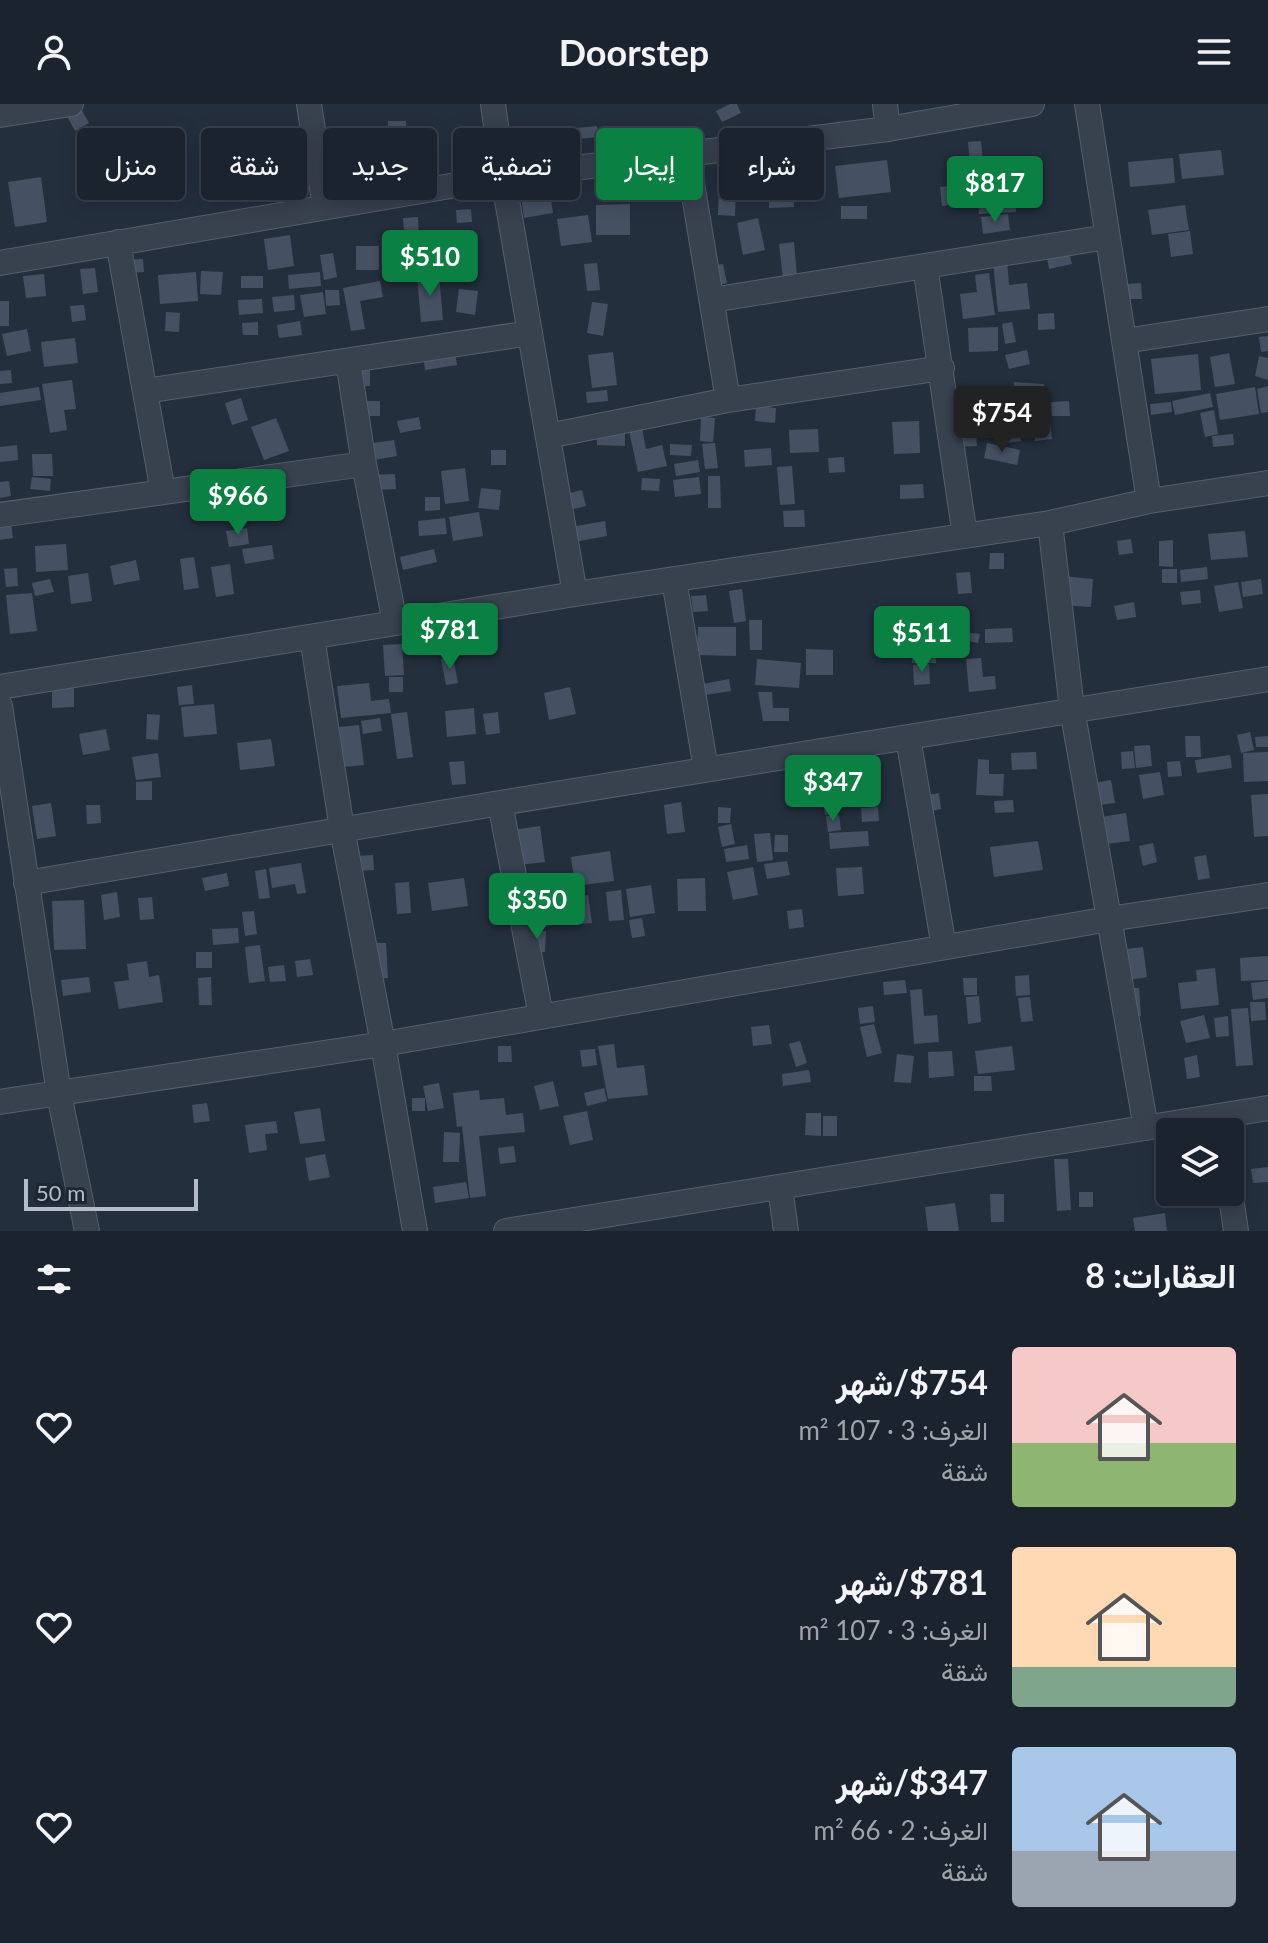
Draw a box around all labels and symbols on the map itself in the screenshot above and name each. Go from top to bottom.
pin: $817 [948,156,1042,224]
pin: $510 [383,230,477,298]
pin: $754 [955,386,1049,454]
pin: $966 [191,469,285,537]
pin: $781 [403,603,497,671]
pin: $511 [875,606,969,674]
pin: $347 [786,755,880,823]
pin: $350 [490,873,584,941]
scale bar [24,1175,198,1211]

